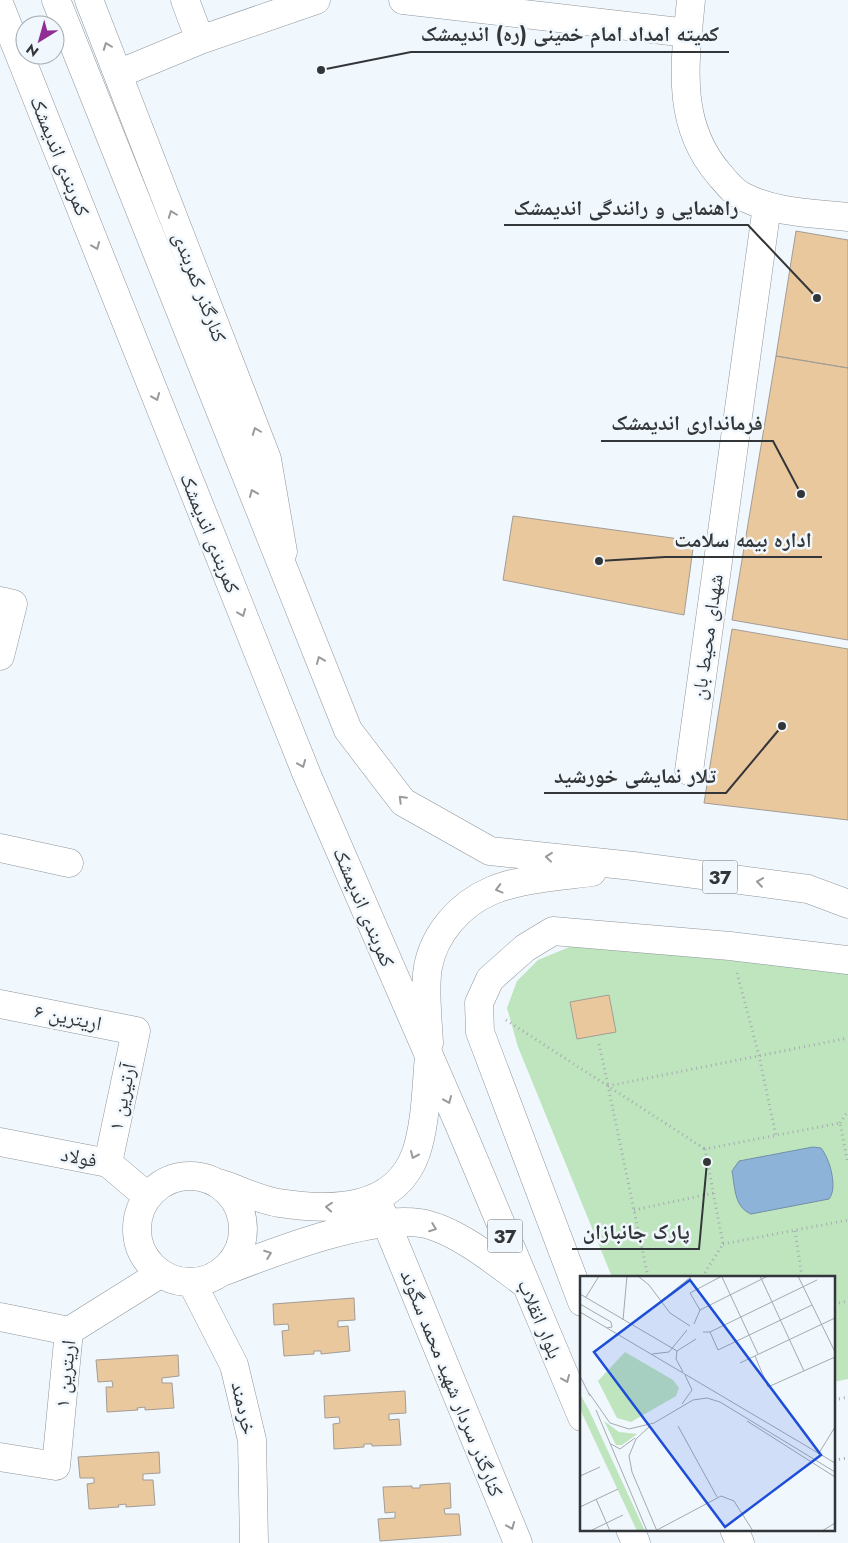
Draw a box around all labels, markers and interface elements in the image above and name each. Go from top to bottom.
north arrow [15,15,65,65]
callout: کمیته امداد امام خمینی (ره) اندیمشک [411,16,729,52]
text: کمیته امداد امام خمینی (ره) اندیمشک [421,19,719,49]
text: N [22,39,43,62]
one-way arrow [103,42,113,51]
street label: کمربندی اندیمشک [22,92,97,221]
callout: راهنمایی و رانندگی اندیمشک [504,189,748,225]
text: راهنمایی و رانندگی اندیمشک [514,193,739,223]
one-way arrow [168,210,178,219]
street label: کنارگذر کمربندی [165,228,234,347]
one-way arrow [90,241,100,250]
one-way arrow [150,392,160,401]
callout: فرمانداری اندیمشک [601,405,773,441]
text: فرمانداری اندیمشک [611,408,763,438]
one-way arrow [252,427,262,436]
street label: کمربندی اندیمشک [172,469,247,598]
one-way arrow [249,489,260,498]
callout: اداره بیمه سلامت [665,521,822,557]
text: اداره بیمه سلامت [674,525,812,555]
street label: شهدای محیط بان [684,572,731,702]
one-way arrow [236,608,247,617]
one-way arrow [316,656,327,665]
callout: تلار نمایشی خورشید [544,757,726,793]
one-way arrow [296,759,307,768]
text: تلار نمایشی خورشید [554,761,716,791]
one-way arrow [399,795,408,804]
street label: کمربندی اندیمشک [325,843,402,972]
one-way arrow [545,852,553,863]
road number: 37 [702,860,738,894]
one-way arrow [755,878,764,888]
one-way arrow [494,883,503,894]
street label: اریترین ۶ [32,997,104,1038]
street label: آرتیرین ۱ [101,1060,144,1133]
one-way arrow [443,1096,453,1104]
street label: فولاد [58,1140,100,1175]
one-way arrow [409,1150,420,1159]
one-way arrow [324,1202,332,1213]
callout: پارک جانبازان [572,1213,699,1249]
text: پارک جانبازان [582,1217,690,1247]
road number: 37 [488,1220,522,1252]
one-way arrow [428,1221,437,1232]
one-way arrow [263,1250,272,1260]
street label: کنارگذر سردار شهید محمد سگوند [393,1265,510,1501]
street label: بلوار انقلاب [510,1275,569,1363]
inset map [580,1276,836,1530]
street label: اریترین ۱ [48,1339,83,1409]
one-way arrow [559,1374,570,1383]
street label: خردمند [223,1379,264,1438]
one-way arrow [505,1521,515,1530]

